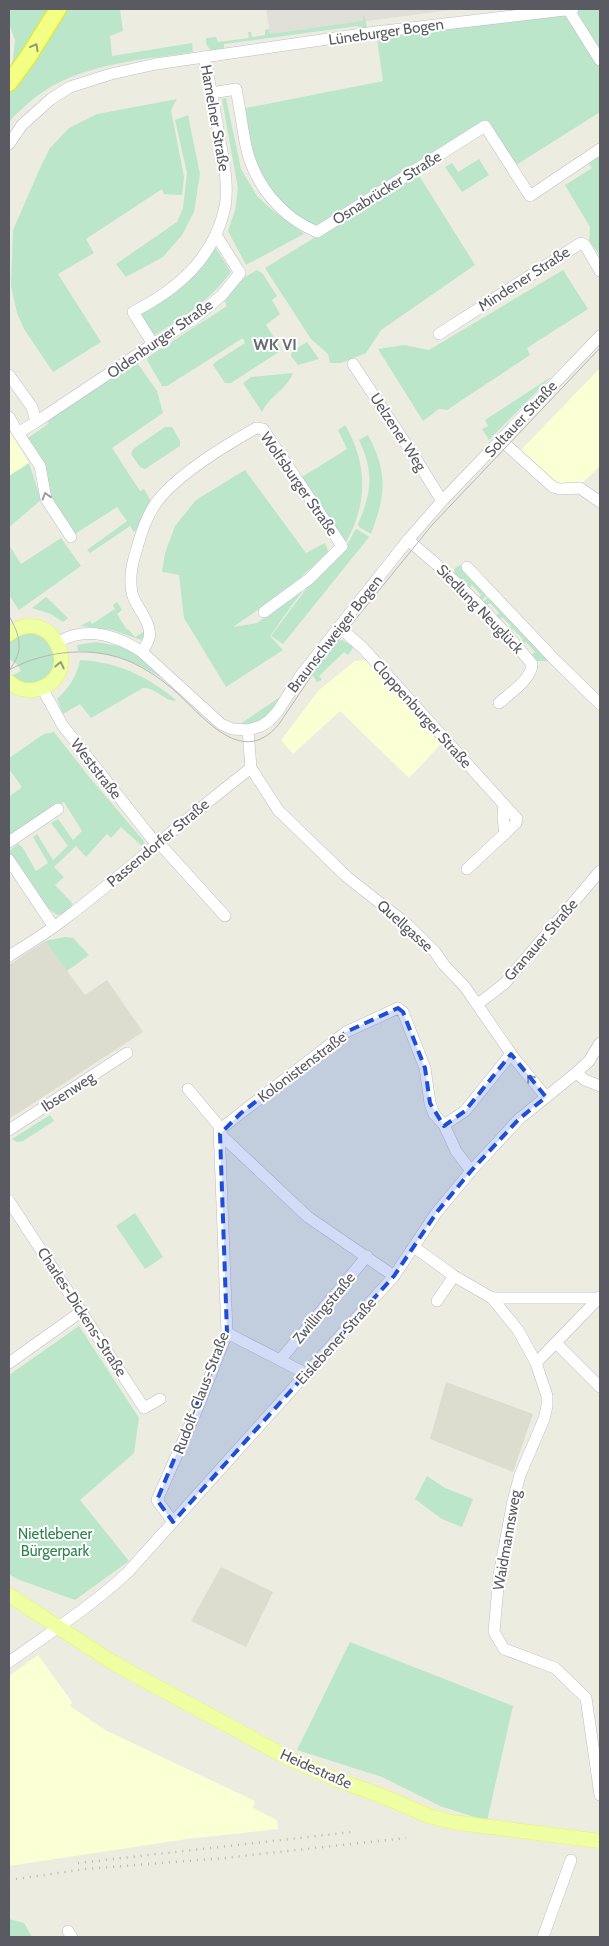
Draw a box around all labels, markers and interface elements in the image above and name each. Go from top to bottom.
street label: Lüneburger Bogen [327,15,445,49]
one-way arrow [28,43,38,52]
street label: Hamelner Straße [197,63,233,173]
street label: Osnabrücker Straße [329,147,445,229]
street label: Mindener Straße [475,243,573,315]
street label: Oldenburger Straße [104,296,217,382]
district label: WK VI [253,335,297,354]
street label: Soltauer Straße [481,377,561,461]
street label: Uelzener Weg [366,390,430,475]
street label: Wolfsburger Straße [257,429,342,540]
one-way arrow [42,492,52,500]
street label: Siedlung Neuglück [433,561,527,657]
street label: Braunschweiger Bogen [284,572,386,696]
street label: Cloppenburger Straße [369,656,476,772]
one-way arrow [54,660,65,669]
street label: Weststraße [67,735,125,803]
street label: Passendorfer Straße [103,795,213,891]
street label: Granauer Straße [501,895,582,985]
street label: Quellgasse [373,896,437,956]
street label: Kolonistenstraße [254,1028,350,1106]
street label: Ibsenweg [38,1068,99,1116]
one-way arrow [527,1075,536,1084]
street label: Charles-Dickens-Straße [34,1244,131,1380]
street label: Zwillingstraße [289,1268,359,1347]
street label: Eislebener Straße [292,1293,380,1388]
street label: Rudolf-Claus-Straße [169,1329,233,1457]
street label: Waidmannsweg [489,1488,525,1592]
park label: Nietlebener Bürgerpark [18,1525,92,1560]
street label: Heidestraße [277,1745,355,1793]

